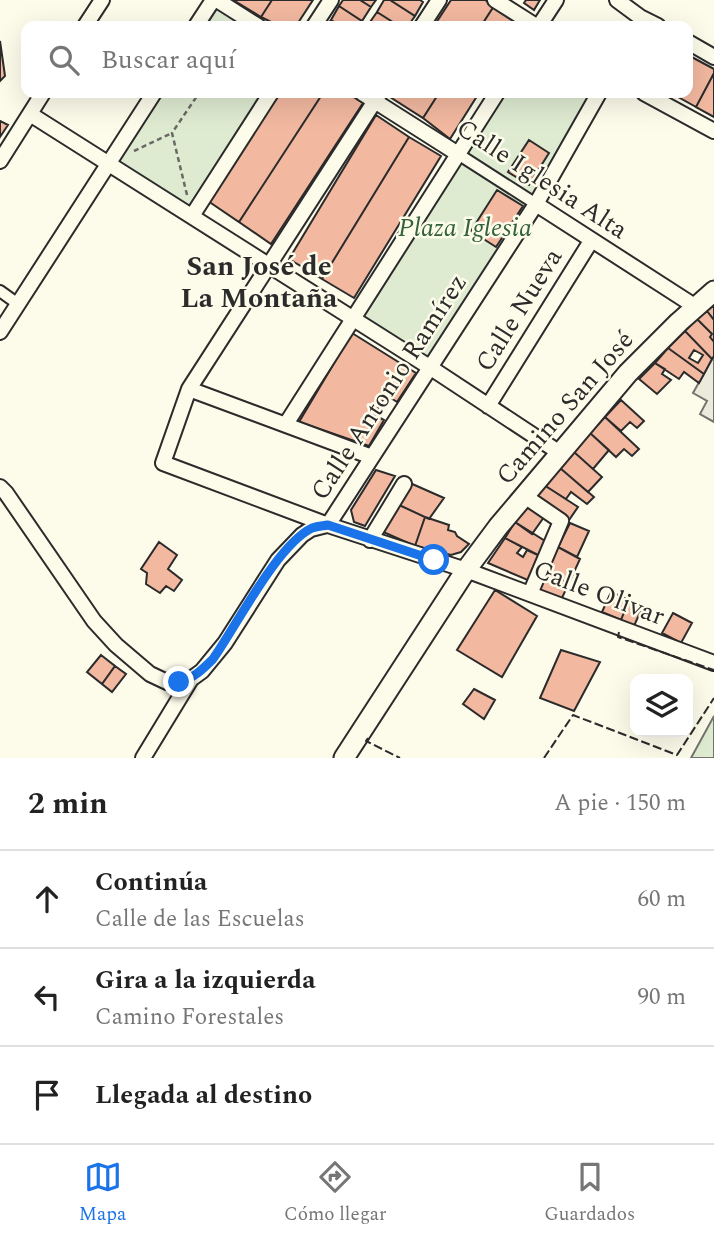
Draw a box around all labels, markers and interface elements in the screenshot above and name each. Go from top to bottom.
search box [21,21,693,98]
text: Buscar aquí [101,40,236,80]
icon: search [45,41,83,79]
street label: Calle Iglesia Alta [448,108,636,250]
park label: Plaza Iglesia [398,208,532,248]
street label: Calle Nueva [465,240,573,380]
district label: San José de La Montaña [181,245,338,320]
street label: Calle Antonio Ramírez [301,266,477,508]
street label: Camino San José [486,322,644,494]
route start [418,544,449,575]
street label: Calle Olivar [527,550,671,636]
route end [163,666,194,697]
map controls [630,674,693,737]
button: layers [630,674,693,737]
text: 2 min [28,781,108,827]
text: A pie · 150 m [554,786,686,821]
text: Continúa [95,862,207,902]
icon: ahead [28,880,66,918]
text: 60 m [637,882,686,917]
text: Calle de las Escuelas [95,902,305,937]
text: Gira a la izquierda [95,960,316,1000]
icon: left [28,978,66,1016]
text: 90 m [637,980,686,1015]
text: Camino Forestales [95,1000,284,1035]
text: Llegada al destino [95,1075,312,1115]
icon: arrive [28,1076,66,1114]
tab: Mapa [79,1158,126,1229]
tab: Cómo llegar [284,1158,387,1229]
tab: Guardados [544,1158,635,1229]

